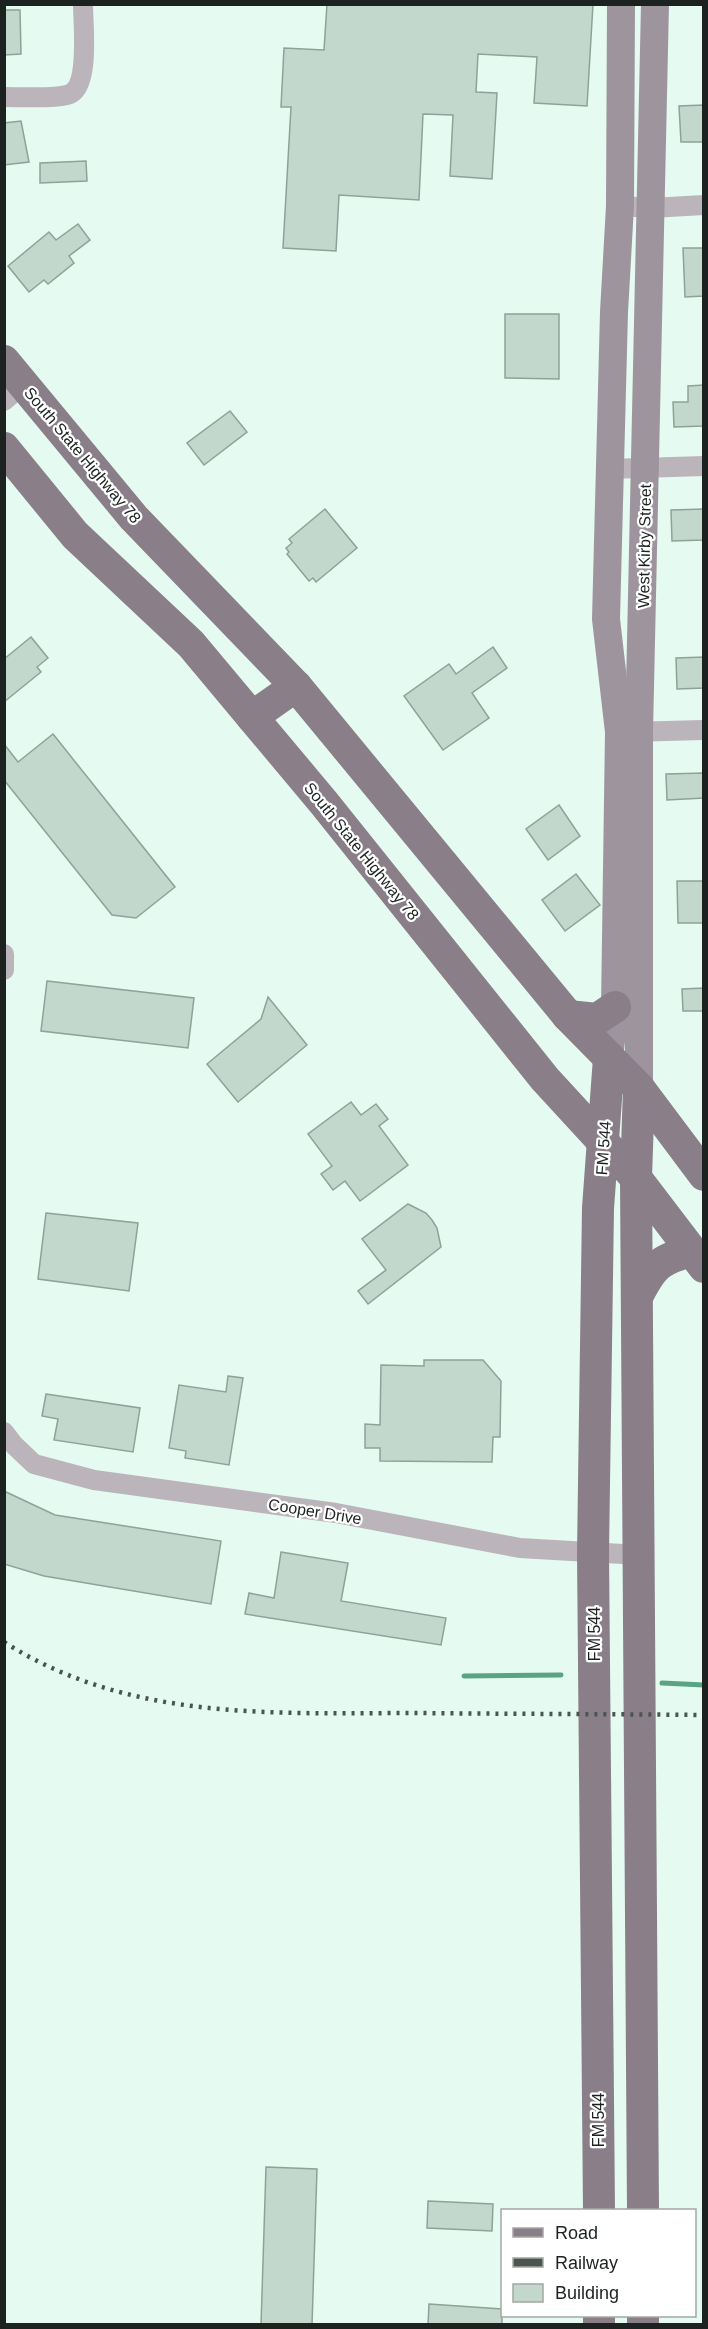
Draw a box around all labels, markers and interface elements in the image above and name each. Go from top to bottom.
street label: South State Highway 78 [21,384,144,527]
street label: West Kirby Street [635,483,654,608]
street label: South State Highway 78 [301,779,422,923]
street label: FM 544 [593,1120,614,1176]
street label: Cooper Drive [267,1496,363,1527]
street label: FM 544 [586,1607,603,1661]
street label: FM 544 [590,2093,607,2147]
legend [501,2209,696,2317]
text: Road [555,2223,598,2243]
text: Railway [555,2253,618,2273]
text: Building [555,2283,619,2303]

